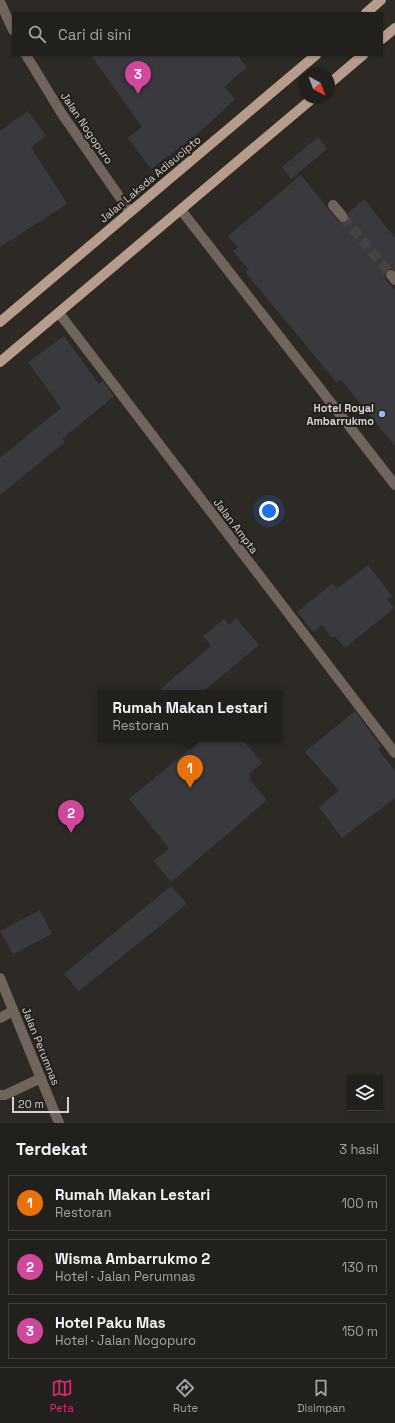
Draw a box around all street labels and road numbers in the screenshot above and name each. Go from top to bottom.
street label: Jalan Nogopuro [58,89,116,167]
street label: Jalan Laksda Adisucipto [96,132,204,226]
street label: Jalan Ampta [211,496,262,557]
street label: Jalan Perumnas [19,1005,63,1087]

